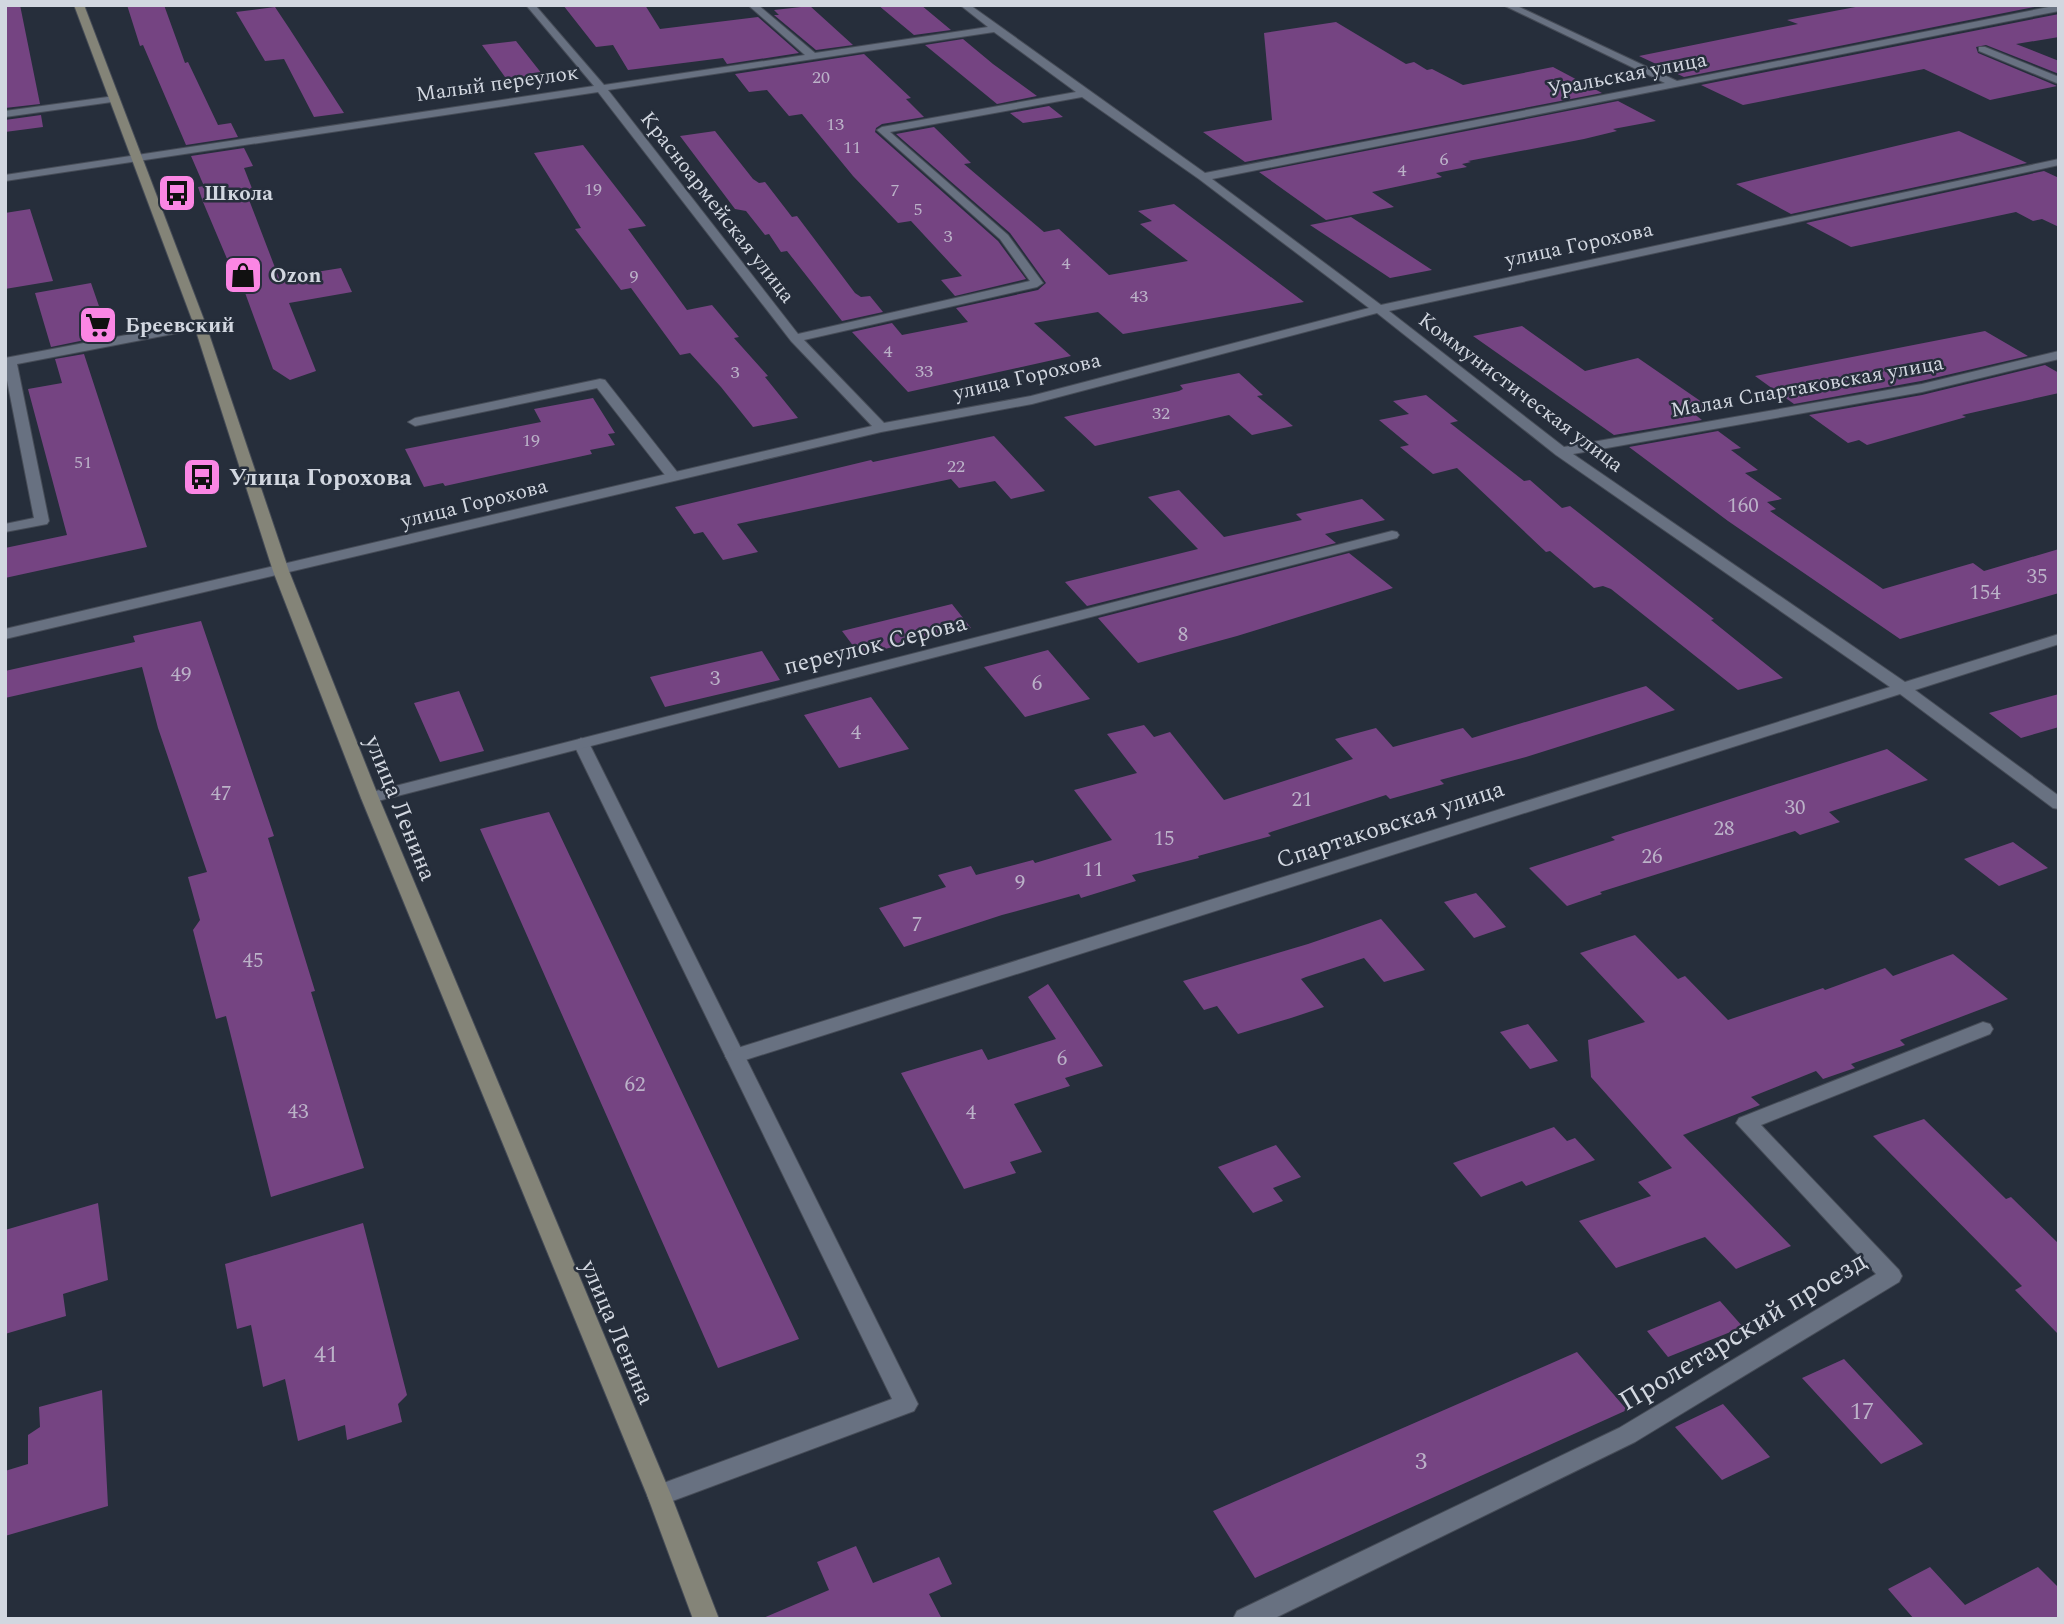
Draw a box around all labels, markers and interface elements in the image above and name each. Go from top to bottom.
street label: Уральская улица [1545,44,1710,106]
street label: Малый переулок [414,57,581,111]
house number: 20 [812,64,830,91]
street label: Красноармейская улица [632,105,803,311]
house number: 13 [826,111,844,138]
house number: 11 [843,134,861,161]
house number: 6 [1440,146,1449,173]
house number: 4 [1398,157,1407,184]
bus stop icon: Школа [156,172,198,214]
house number: 19 [584,176,602,203]
house number: 7 [891,177,900,204]
place label: Школа [204,178,273,210]
house number: 5 [914,196,923,223]
street label: улица Горохова [1501,214,1657,276]
house number: 3 [944,223,953,250]
house number: 4 [1062,250,1071,277]
shop icon: Ozon [222,254,264,296]
place label: Ozon [270,260,322,292]
house number: 9 [630,263,639,290]
house number: 43 [1130,283,1148,310]
supermarket icon: Бреевский [77,304,119,346]
street label: Коммунистическая улица [1411,305,1631,481]
place label: Бреевский [125,310,235,342]
house number: 4 [884,338,893,365]
street label: улица Горохова [949,344,1105,410]
street label: Малая Спартаковская улица [1668,347,1947,427]
house number: 33 [915,358,933,385]
house number: 3 [731,359,740,386]
house number: 32 [1152,400,1170,427]
house number: 19 [522,427,540,454]
house number: 51 [74,449,92,476]
house number: 22 [947,453,965,480]
bus stop icon: Улица Горохова [181,456,223,498]
place label: Улица Горохова [229,460,413,496]
street label: улица Горохова [396,470,552,538]
house number: 160 [1727,490,1759,522]
house number: 35 [2027,561,2048,593]
house number: 154 [1969,577,2001,609]
street label: переулок Серова [780,605,971,685]
house number: 8 [1178,619,1188,651]
house number: 49 [171,659,192,691]
house number: 3 [710,663,721,695]
house number: 6 [1032,668,1042,700]
house number: 4 [851,717,862,749]
street label: улица Ленина [354,729,446,887]
street label: Спартаковская улица [1272,771,1509,879]
house number: 47 [211,778,232,810]
house number: 21 [1292,784,1313,816]
house number: 30 [1785,792,1806,824]
house number: 28 [1714,813,1735,845]
house number: 15 [1154,823,1175,855]
house number: 26 [1642,841,1663,873]
house number: 11 [1083,854,1104,886]
house number: 9 [1015,867,1025,899]
house number: 7 [912,909,922,941]
house number: 45 [243,945,264,977]
house number: 6 [1057,1043,1067,1075]
house number: 62 [625,1069,646,1101]
house number: 43 [288,1096,309,1128]
house number: 4 [966,1097,977,1129]
street label: Пролетарский проезд [1610,1240,1875,1423]
street label: улица Ленина [570,1253,664,1411]
house number: 41 [314,1337,338,1373]
house number: 17 [1850,1394,1874,1430]
house number: 3 [1415,1444,1427,1480]

